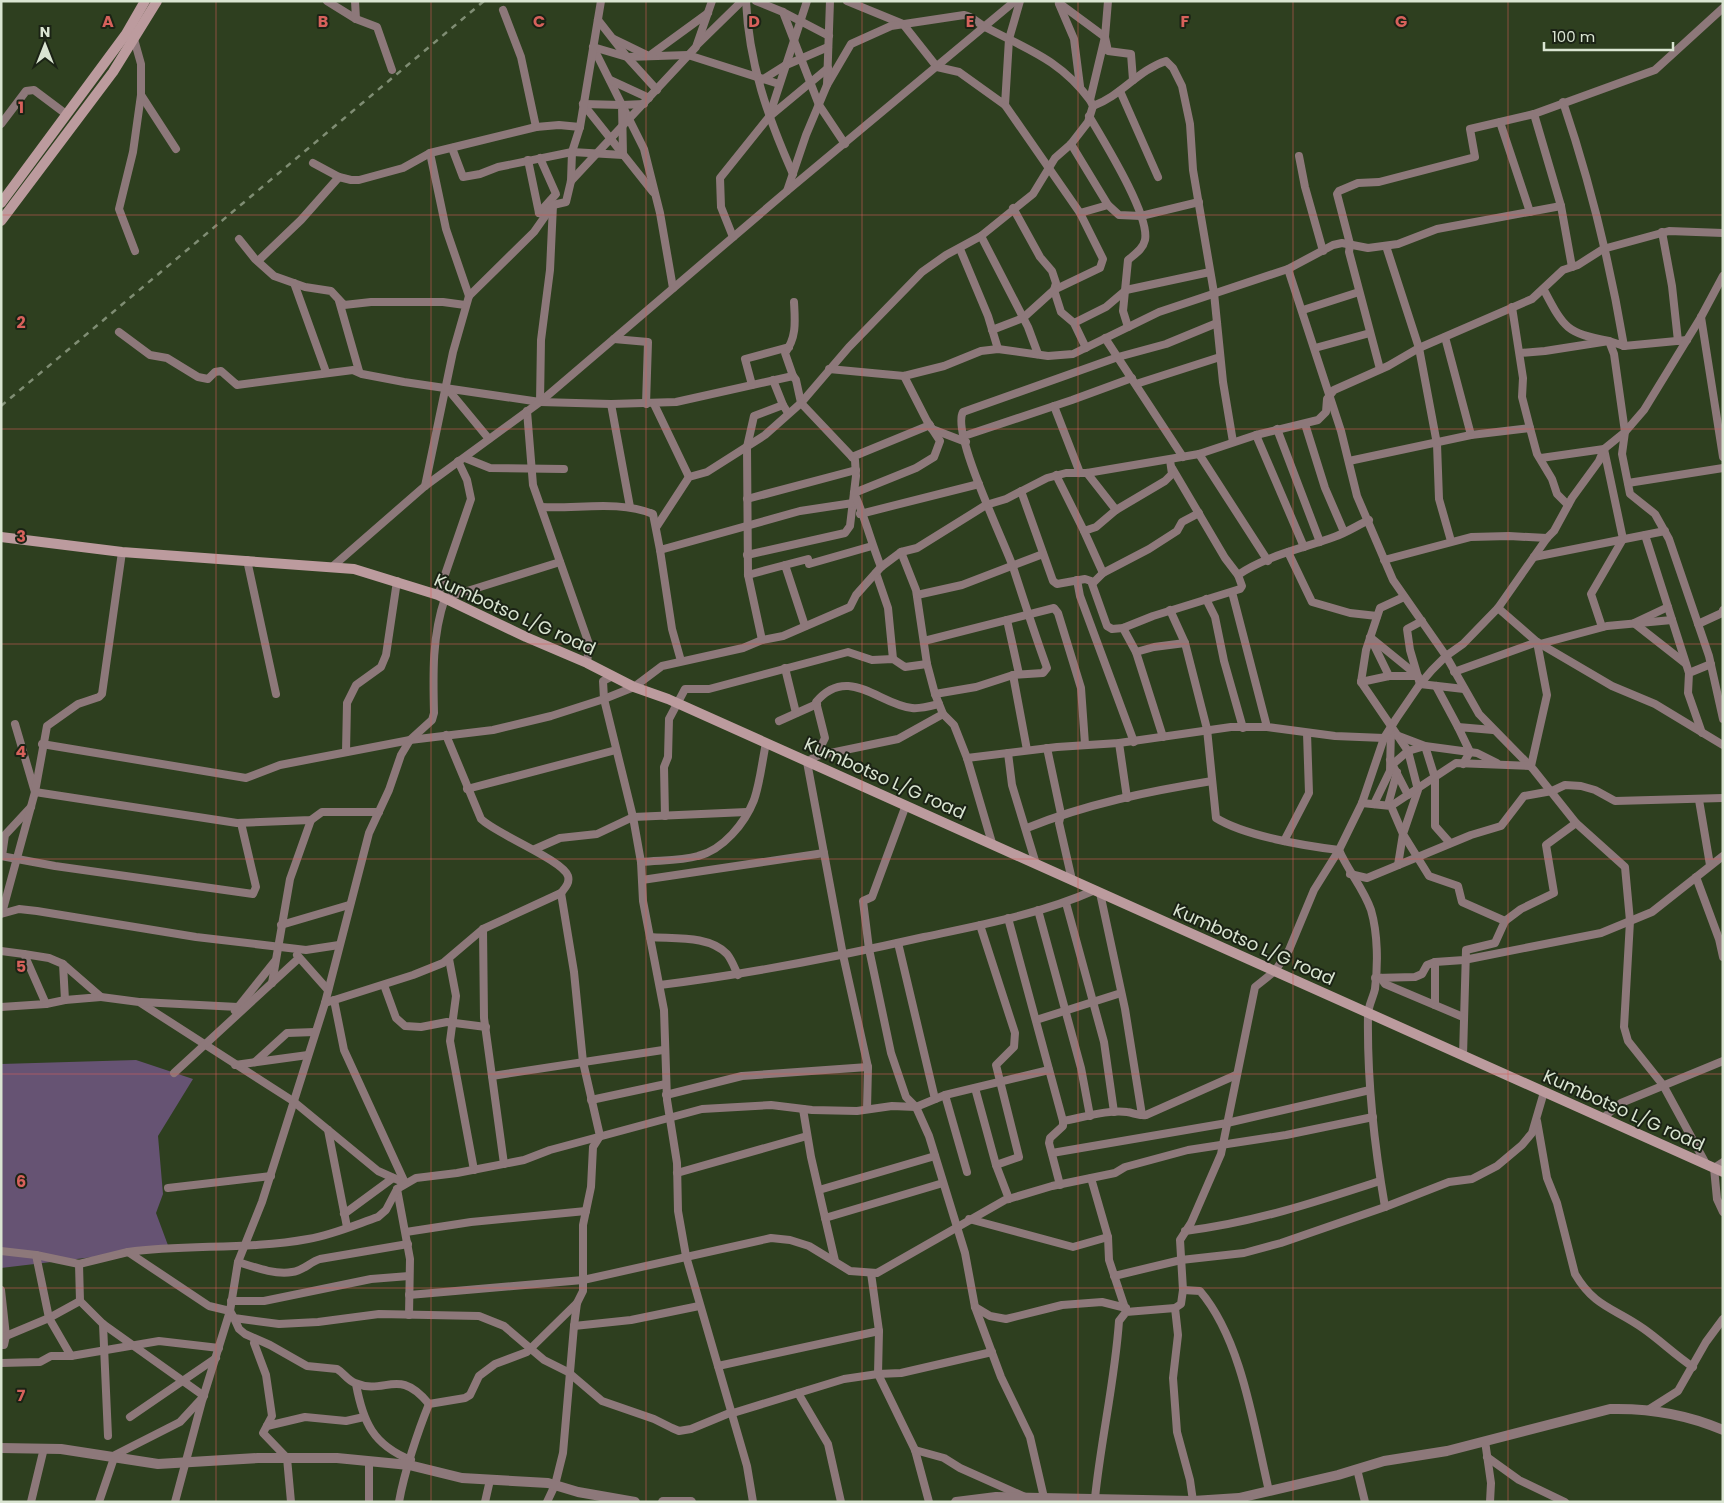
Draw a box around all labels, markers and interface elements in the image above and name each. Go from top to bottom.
text: A [102,10,114,33]
text: B [318,10,328,33]
text: C [533,10,545,33]
text: D [748,10,760,33]
text: E [966,10,974,33]
text: F [1181,10,1190,33]
text: G [1395,10,1407,33]
north arrow [20,20,70,70]
scale bar [1544,20,1673,52]
text: N [40,22,50,42]
text: 100 m [1552,26,1595,47]
text: 1 [18,96,24,119]
text: 2 [16,311,26,334]
text: 3 [16,525,26,548]
street label: Kumbotso L/G road [430,567,600,661]
street label: Kumbotso L/G road [800,731,970,825]
text: 4 [16,740,27,763]
street label: Kumbotso L/G road [1169,897,1339,991]
text: 5 [16,955,26,978]
street label: Kumbotso L/G road [1539,1063,1709,1157]
text: 6 [16,1170,26,1193]
text: 7 [17,1384,26,1407]

